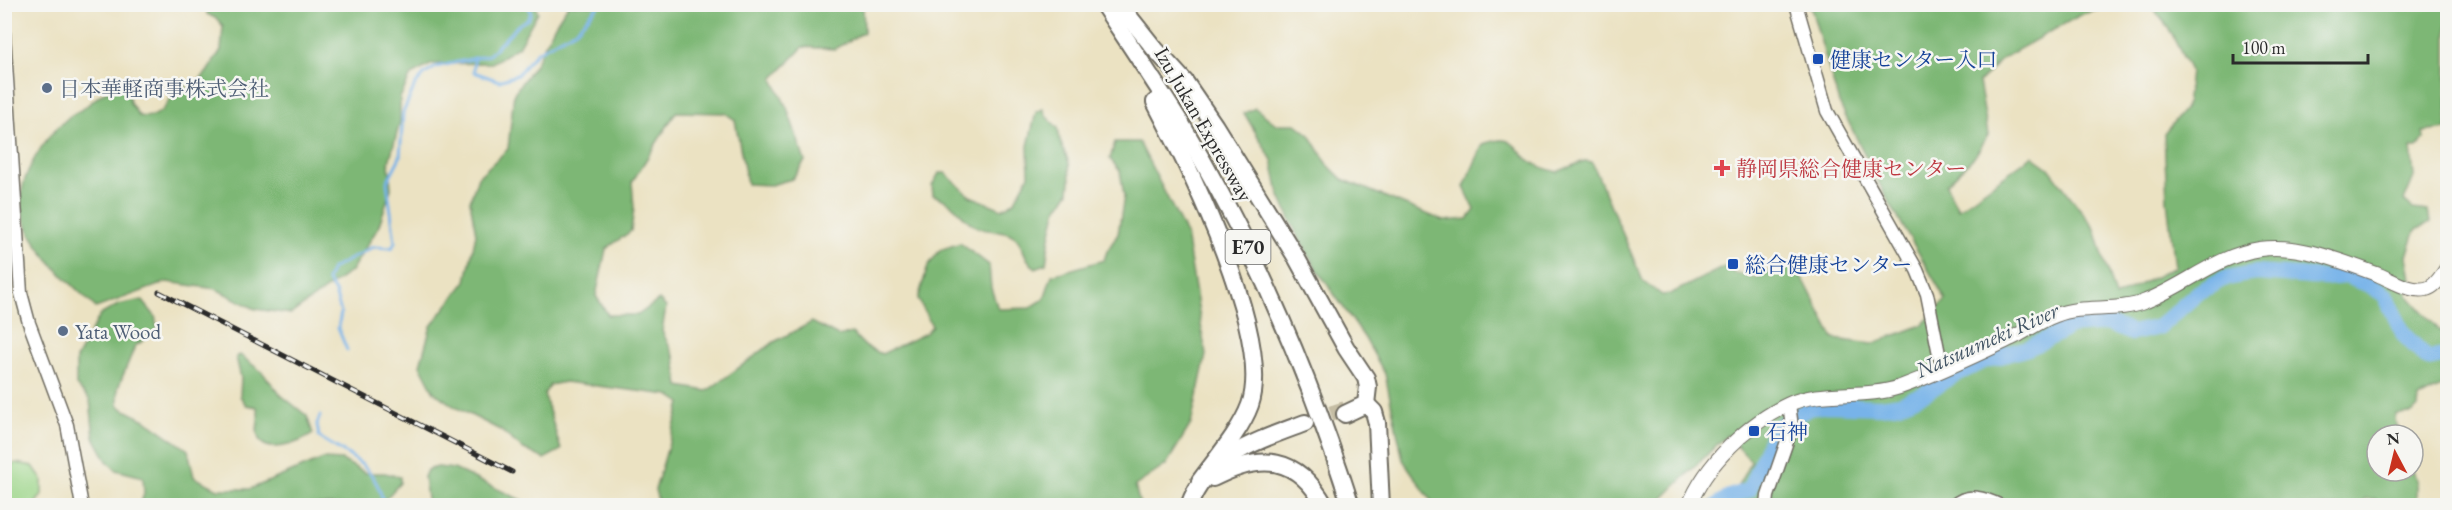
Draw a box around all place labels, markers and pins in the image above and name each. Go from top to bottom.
place label: 健康センター入口 [1830,46,1997,73]
marker: 健康センター入口 [1811,52,1825,66]
place label: 日本華軽商事株式会社 [59,75,269,102]
marker: 日本華軽商事株式会社 [40,81,54,95]
place label: 静岡県総合健康センター [1736,155,1966,182]
marker: 静岡県総合健康センター [1713,159,1731,177]
place label: 総合健康センター [1745,251,1912,278]
marker: 総合健康センター [1726,257,1740,271]
place label: Yata Wood [75,318,162,345]
marker: Yata Wood [56,324,70,338]
place label: 石神 [1766,418,1808,445]
marker: 石神 [1747,424,1761,438]

